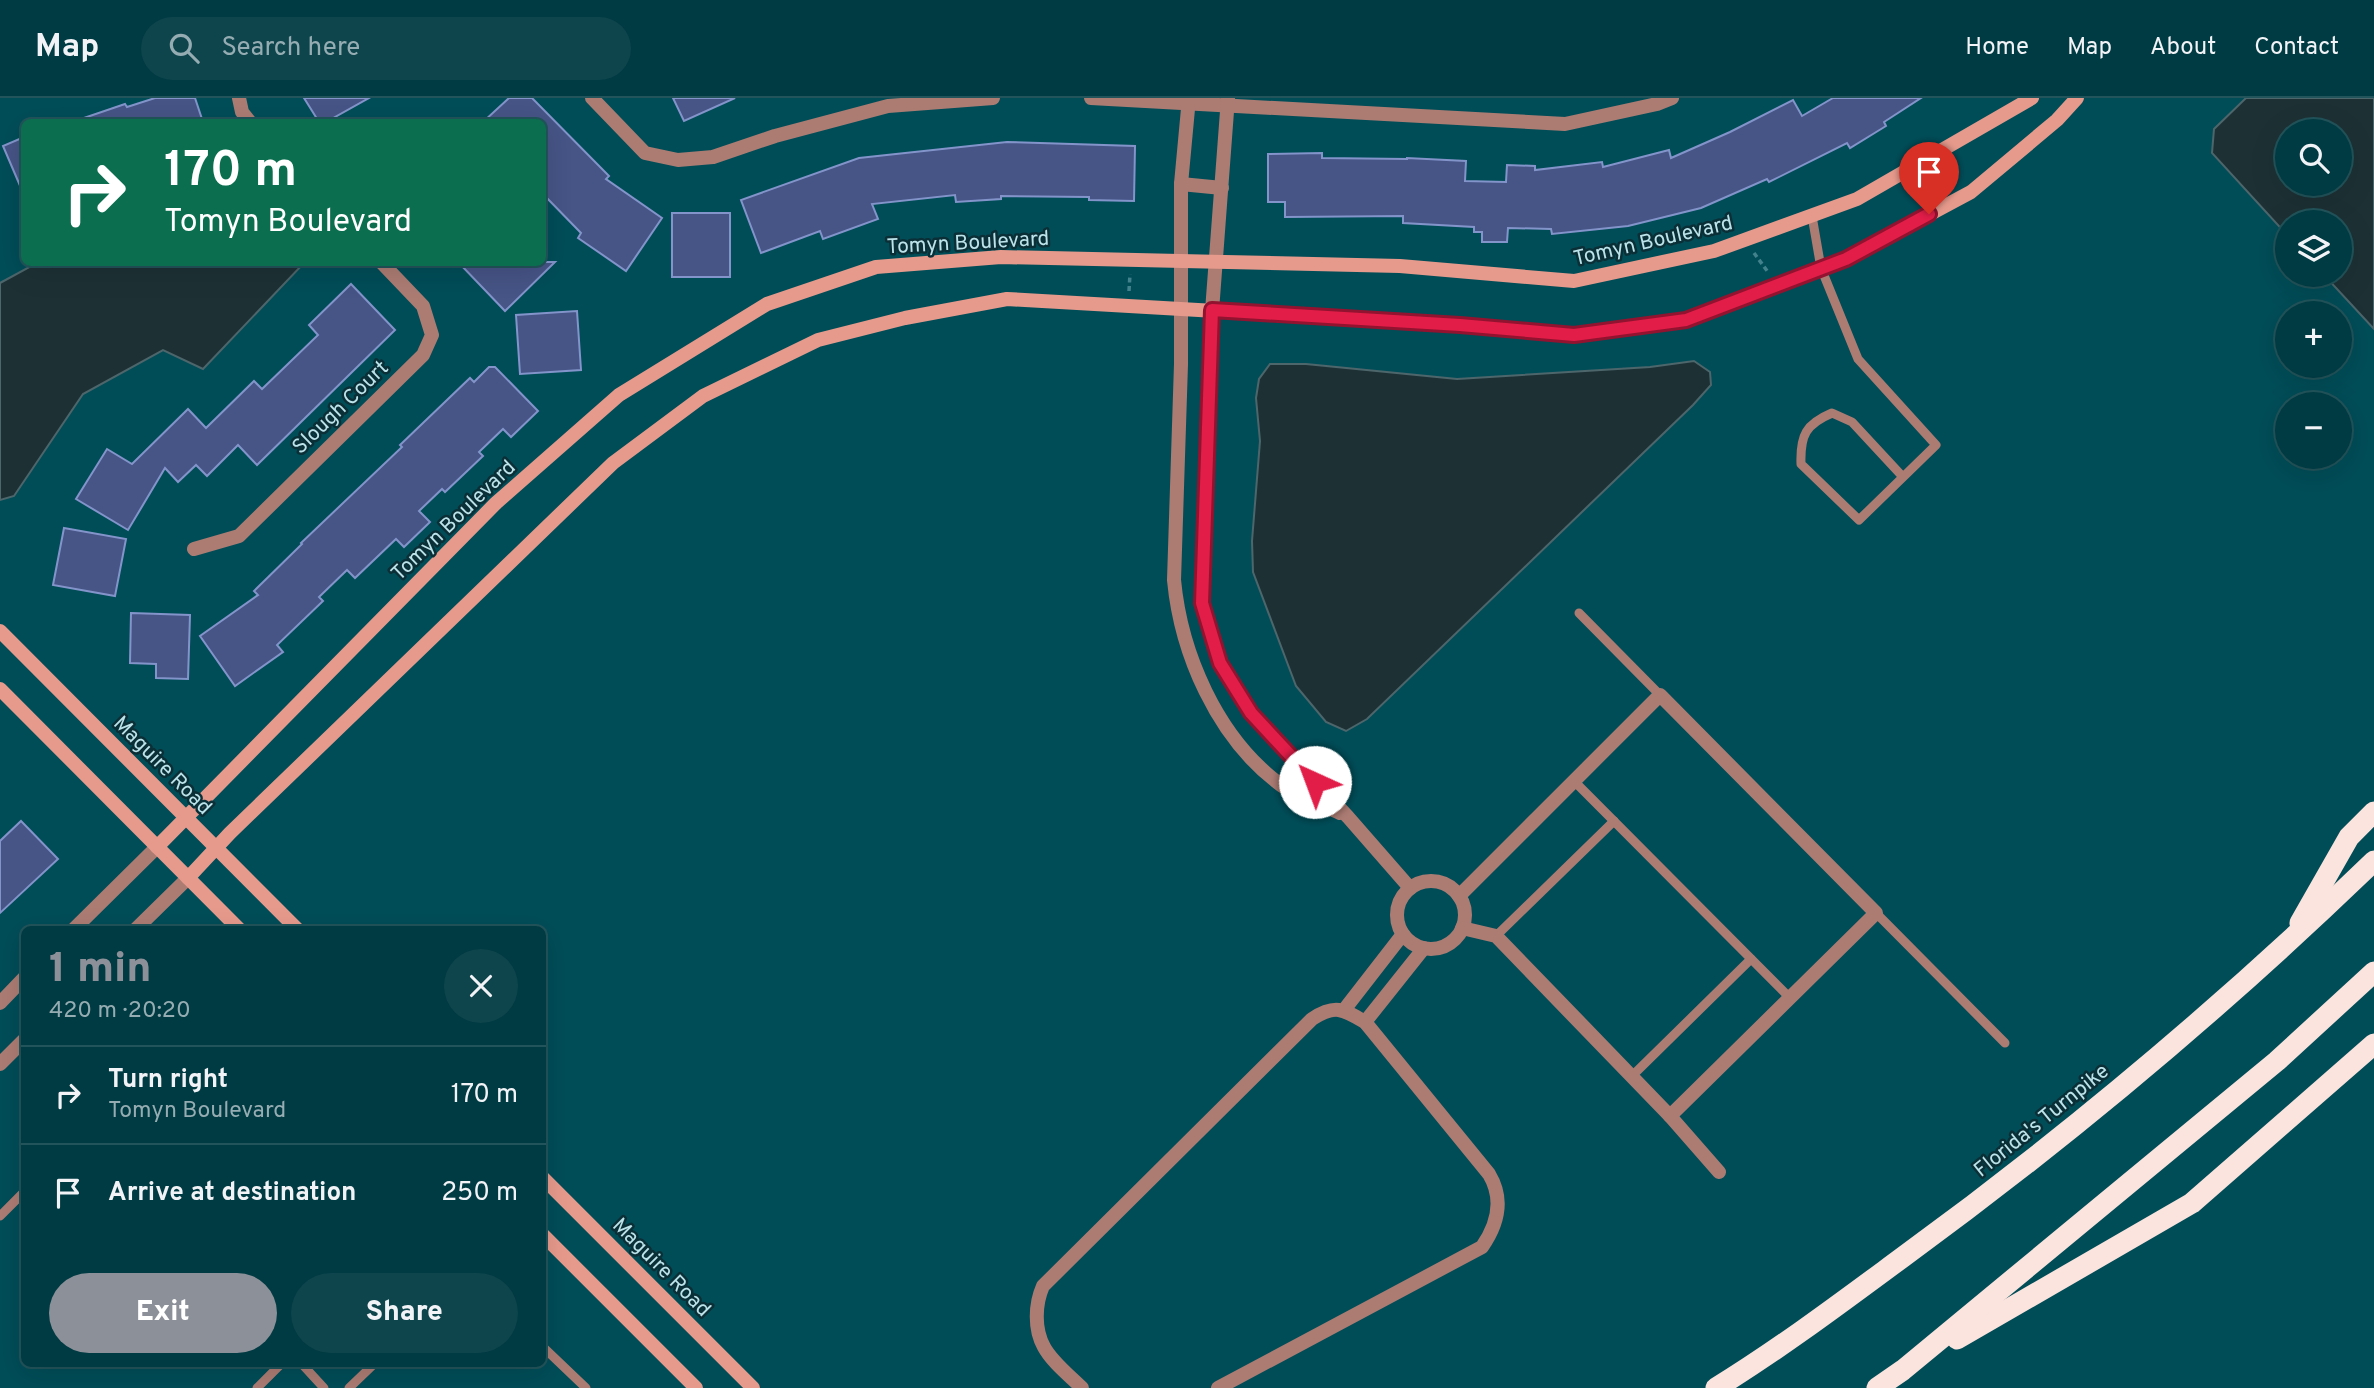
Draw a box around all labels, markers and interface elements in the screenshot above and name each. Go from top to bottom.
search box [141,17,631,80]
text: Map [35,27,99,69]
icon: search [165,29,203,67]
text: Search here [221,32,360,65]
text: Home [1965,33,2029,63]
text: Map [2067,33,2112,63]
text: About [2150,33,2216,63]
text: Contact [2254,33,2339,63]
map controls [2275,119,2352,469]
button: search [2275,119,2352,196]
text: 170 m [164,142,297,204]
pin [1899,142,1959,214]
icon: right [49,147,140,238]
icon: arrive [1910,153,1948,191]
text: Tomyn Boulevard [164,203,412,243]
street label: Tomyn Boulevard [1571,210,1736,273]
button: layers [2275,210,2352,287]
street label: Tomyn Boulevard [886,226,1050,261]
button: + [2275,301,2352,378]
street label: Slough Court [287,355,395,461]
button: − [2275,392,2352,469]
street label: Tomyn Boulevard [386,455,522,587]
street label: Maguire Road [107,711,217,821]
position arrow [1278,745,1352,819]
text: 1 min [49,944,152,997]
button: close [444,949,518,1023]
text: 420 m · 20:20 [49,997,191,1026]
street label: Florida's Turnpike [1969,1058,2115,1184]
text: Turn right [108,1064,228,1097]
icon: right [49,1076,87,1114]
text: 170 m [451,1079,518,1112]
text: Tomyn Boulevard [108,1097,286,1126]
icon: arrive [49,1174,87,1212]
text: Arrive at destination [108,1177,356,1210]
text: 250 m [441,1177,518,1210]
street label: Maguire Road [606,1213,716,1323]
button: Exit [49,1273,277,1353]
button: Share [291,1273,518,1353]

